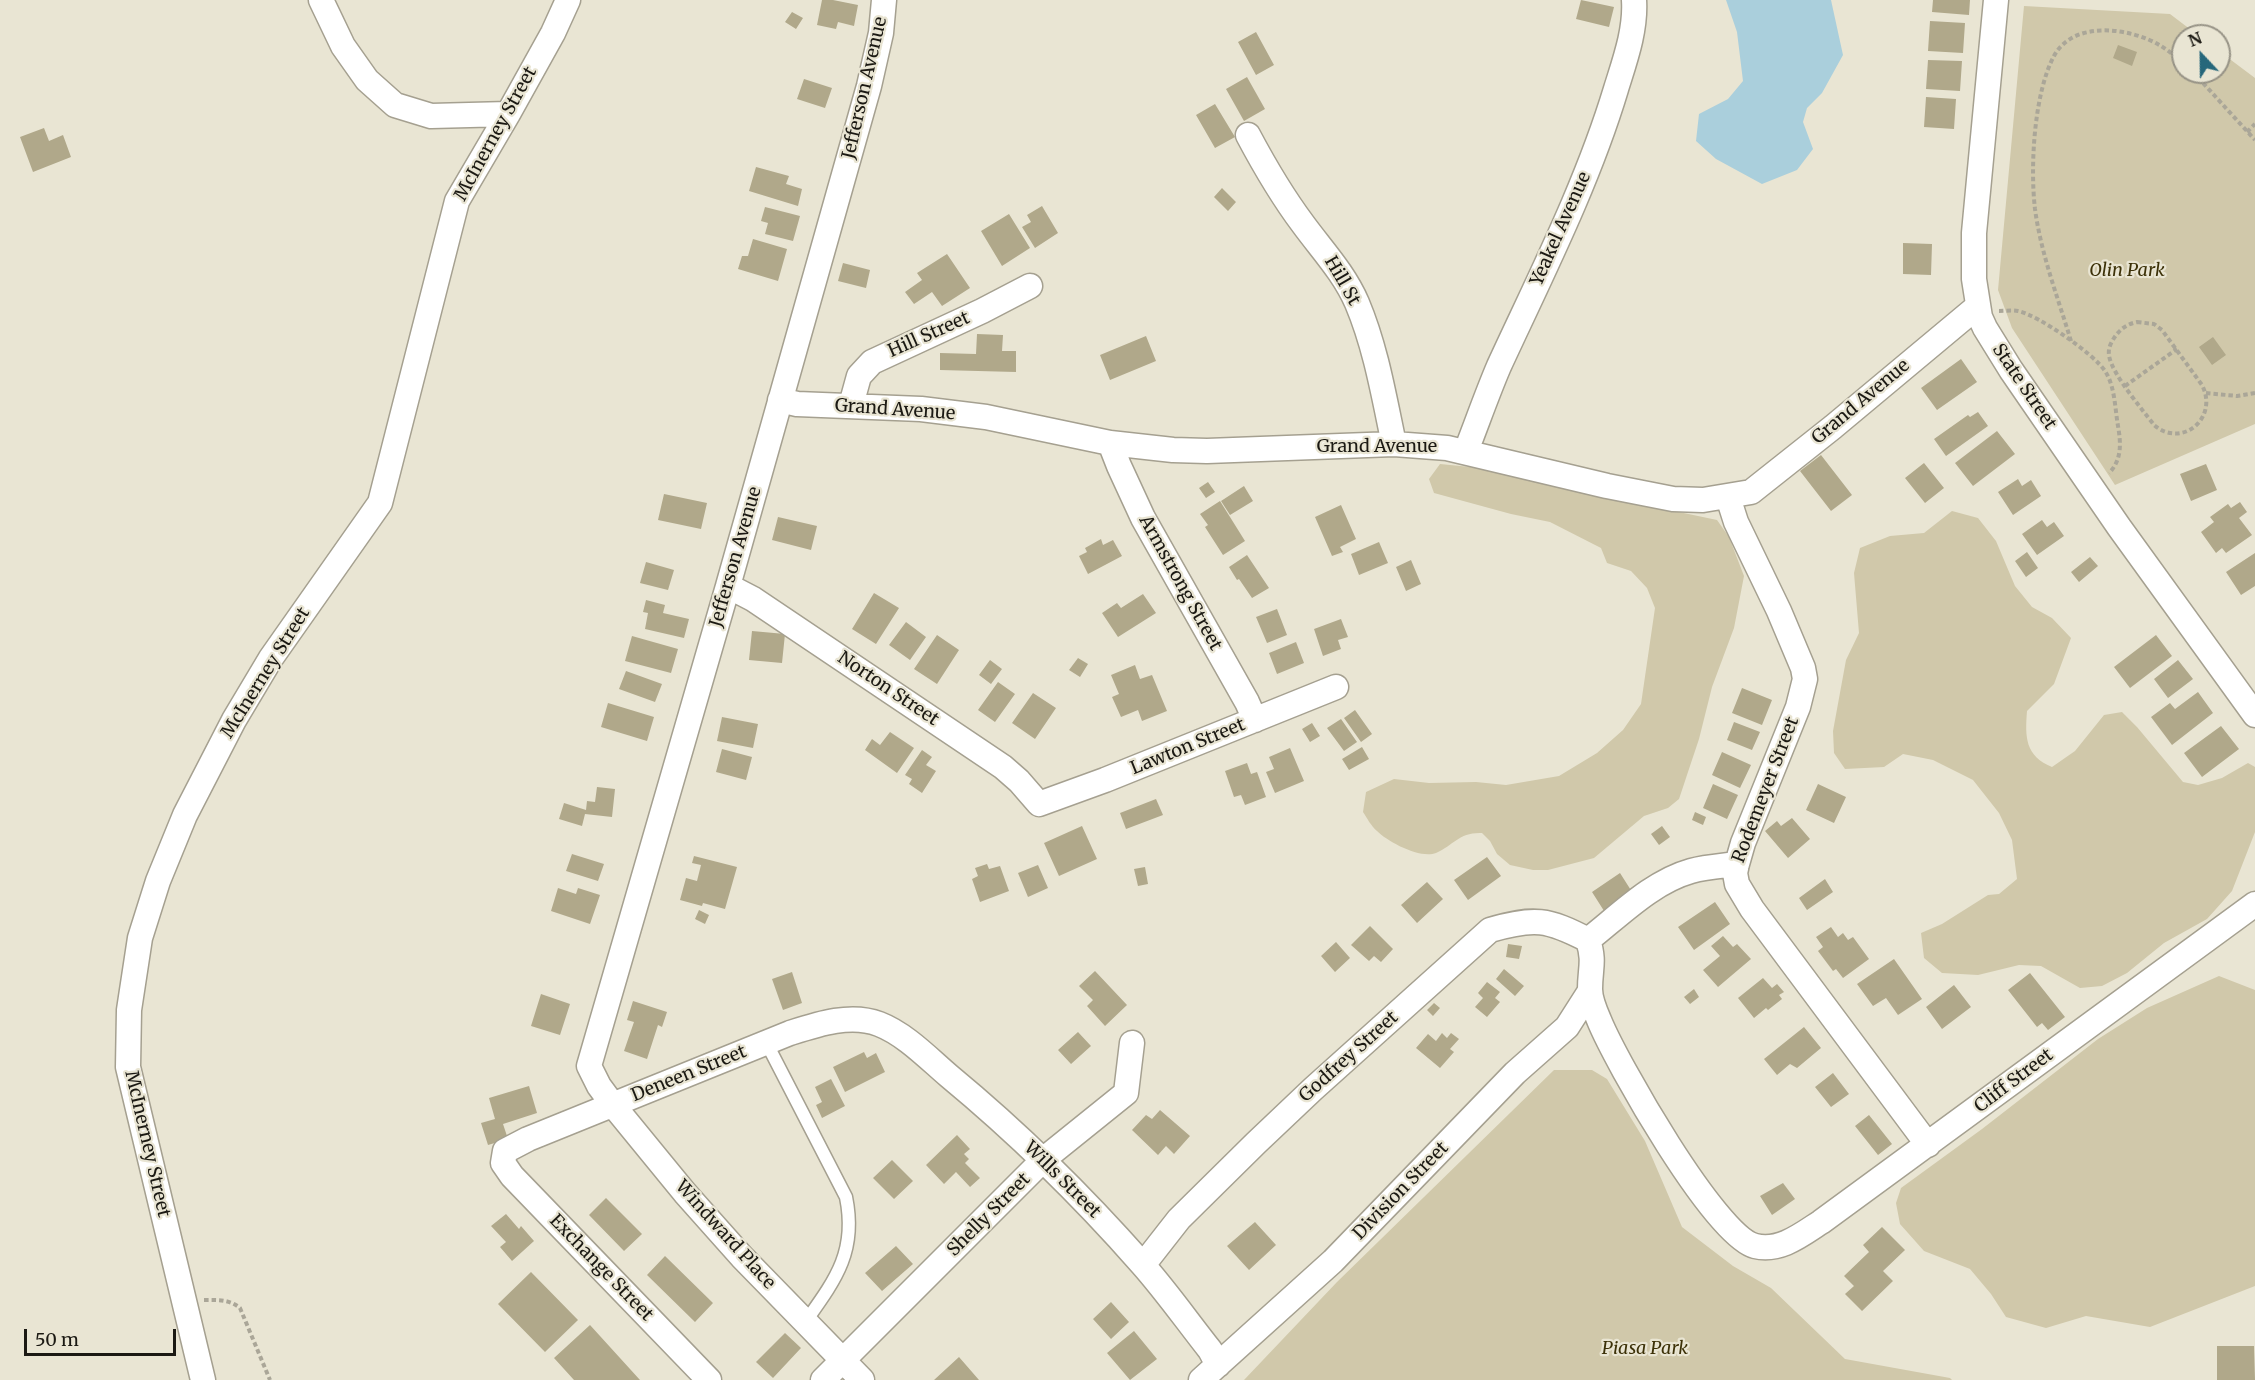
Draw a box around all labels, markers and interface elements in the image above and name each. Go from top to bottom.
street label: Jefferson Avenue [838,15,892,161]
north arrow [2171,24,2231,84]
text: N [2185,28,2205,51]
street label: McInerney Street [450,63,542,205]
street label: Yeakel Avenue [1526,169,1596,289]
street label: Hill St [1319,253,1365,309]
park label: Olin Park [2089,260,2165,282]
street label: Hill Street [885,307,973,363]
street label: State Street [1987,340,2061,434]
street label: Grand Avenue [1808,355,1914,449]
street label: Grand Avenue [834,395,956,425]
street label: Grand Avenue [1317,436,1437,458]
street label: Jefferson Avenue [706,484,766,630]
street label: Armstrong Street [1134,512,1226,654]
street label: McInerney Street [217,604,315,742]
street label: Norton Street [833,647,943,731]
street label: Lawton Street [1128,714,1248,780]
street label: Rodemeyer Street [1728,714,1804,866]
street label: Godfrey Street [1295,1007,1403,1107]
street label: Deneen Street [628,1041,750,1107]
street label: Cliff Street [1971,1044,2057,1118]
street label: McInerney Street [120,1069,174,1219]
street label: Wills Street [1019,1137,1105,1223]
street label: Division Street [1349,1138,1453,1244]
street label: Shelly Street [943,1169,1035,1261]
street label: Windward Place [671,1176,779,1294]
street label: Exchange Street [545,1210,657,1326]
scale bar [27,1317,178,1355]
text: 50 m [35,1328,79,1351]
park label: Piasa Park [1602,1338,1688,1360]

